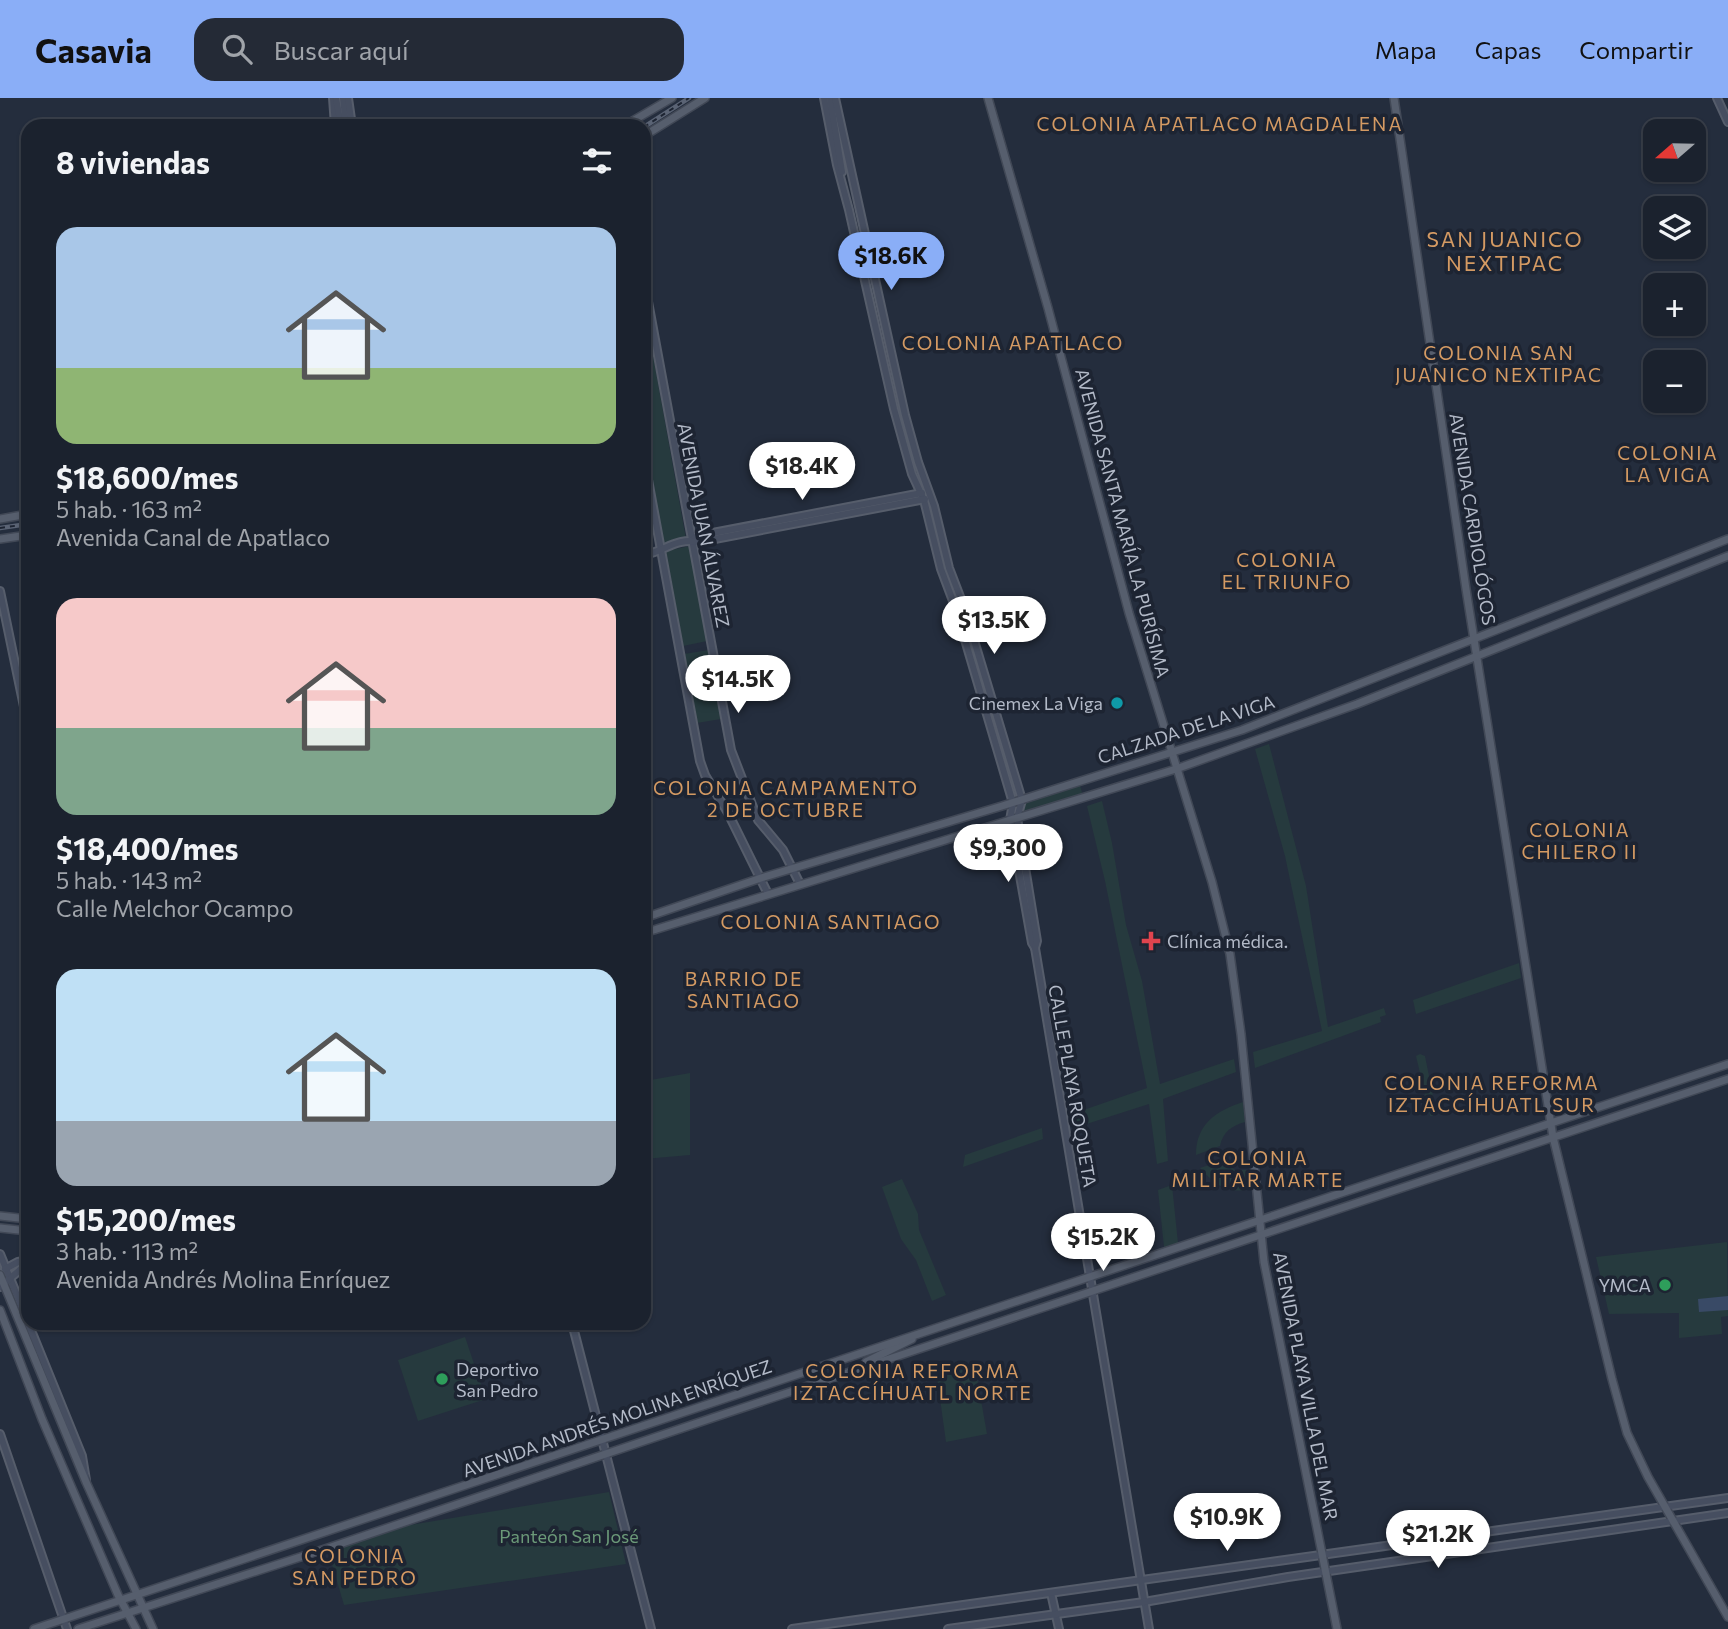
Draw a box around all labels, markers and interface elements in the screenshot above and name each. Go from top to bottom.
search box [194,18,684,81]
text: Casavia [35,29,152,70]
icon: search [218,30,256,68]
text: Buscar aquí [274,34,409,65]
text: Mapa [1375,35,1437,64]
text: Capas [1475,35,1541,64]
text: Compartir [1579,35,1693,64]
district label: COLONIA APATLACO MAGDALENA [1036,112,1404,135]
north arrow [1643,119,1706,182]
map controls [1643,119,1706,413]
icon: filters [578,142,616,180]
text: 8 viviendas [56,143,210,180]
button: layers [1643,196,1706,259]
district label: SAN JUANICO NEXTIPAC [1426,226,1584,275]
pin: $18.6K [834,232,948,292]
text: $18.6K [854,241,928,269]
icon: home [273,272,399,398]
button: + [1643,273,1706,336]
district label: COLONIA APATLACO [902,331,1124,354]
district label: COLONIA SAN JUANICO NEXTIPAC [1395,341,1603,386]
button: − [1643,350,1706,413]
street label: AVENIDA SANTA MARÍA LA PURÍSIMA [1071,366,1175,680]
street label: AVENIDA CARDIOLÓGOS [1445,411,1501,627]
street label: AVENIDA JUAN ÁLVAREZ [673,421,735,629]
district label: COLONIA LA VIGA [1617,441,1719,486]
pin: $18.4K [745,442,859,502]
text: $18.4K [765,451,839,479]
text: $18,600/mes [56,458,238,495]
text: 5 hab. · 163 m² [56,495,202,523]
text: Avenida Canal de Apatlaco [56,523,330,551]
district label: COLONIA EL TRIUNFO [1222,548,1352,593]
pin: $13.5K [937,596,1051,656]
text: $13.5K [958,605,1030,633]
icon: home [273,643,399,769]
pin: $14.5K [681,656,795,715]
text: $14.5K [701,664,775,692]
street label: CALZADA DE LA VIGA [1095,690,1277,768]
place label: Cinemex La Viga [969,692,1103,714]
marker: Cinemex La Viga [1109,695,1125,711]
district label: COLONIA CAMPAMENTO 2 DE OCTUBRE [653,776,919,821]
district label: COLONIA CHILERO II [1522,818,1638,863]
pin: $9,300 [951,824,1065,884]
text: $18,400/mes [56,829,238,866]
text: $9,300 [970,833,1046,861]
text: 5 hab. · 143 m² [56,866,202,894]
text: Calle Melchor Ocampo [56,894,293,922]
district label: COLONIA SANTIAGO [720,910,942,933]
place label: Clínica médica. [1167,930,1288,952]
marker: Clínica médica. [1141,931,1161,951]
district label: BARRIO DE SANTIAGO [685,967,803,1012]
street label: CALLE PLAYA ROQUETA [1044,983,1102,1189]
icon: home [273,1014,399,1140]
district label: COLONIA REFORMA IZTACCÍHUATL SUR [1384,1071,1600,1116]
district label: COLONIA MILITAR MARTE [1172,1146,1344,1191]
text: $15,200/mes [56,1200,236,1237]
pin: $15.2K [1046,1214,1160,1273]
text: $15.2K [1067,1222,1139,1250]
text: 3 hab. · 113 m² [56,1237,198,1265]
street label: AVENIDA PLAYA VILLA DEL MAR [1269,1250,1343,1522]
text: Avenida Andrés Molina Enríquez [56,1265,390,1293]
place label: YMCA [1599,1274,1651,1296]
marker: YMCA [1657,1277,1673,1293]
street label: AVENIDA ANDRÉS MOLINA ENRÍQUEZ [459,1355,775,1481]
place label: Deportivo San Pedro [456,1358,539,1401]
district label: COLONIA REFORMA IZTACCÍHUATL NORTE [793,1359,1033,1404]
marker: Deportivo San Pedro [434,1371,450,1387]
pin: $10.9K [1170,1494,1284,1553]
text: $10.9K [1190,1502,1264,1530]
pin: $21.2K [1381,1510,1495,1570]
text: $21.2K [1402,1519,1474,1547]
park label: Panteón San José [499,1525,639,1547]
district label: COLONIA SAN PEDRO [292,1544,418,1589]

